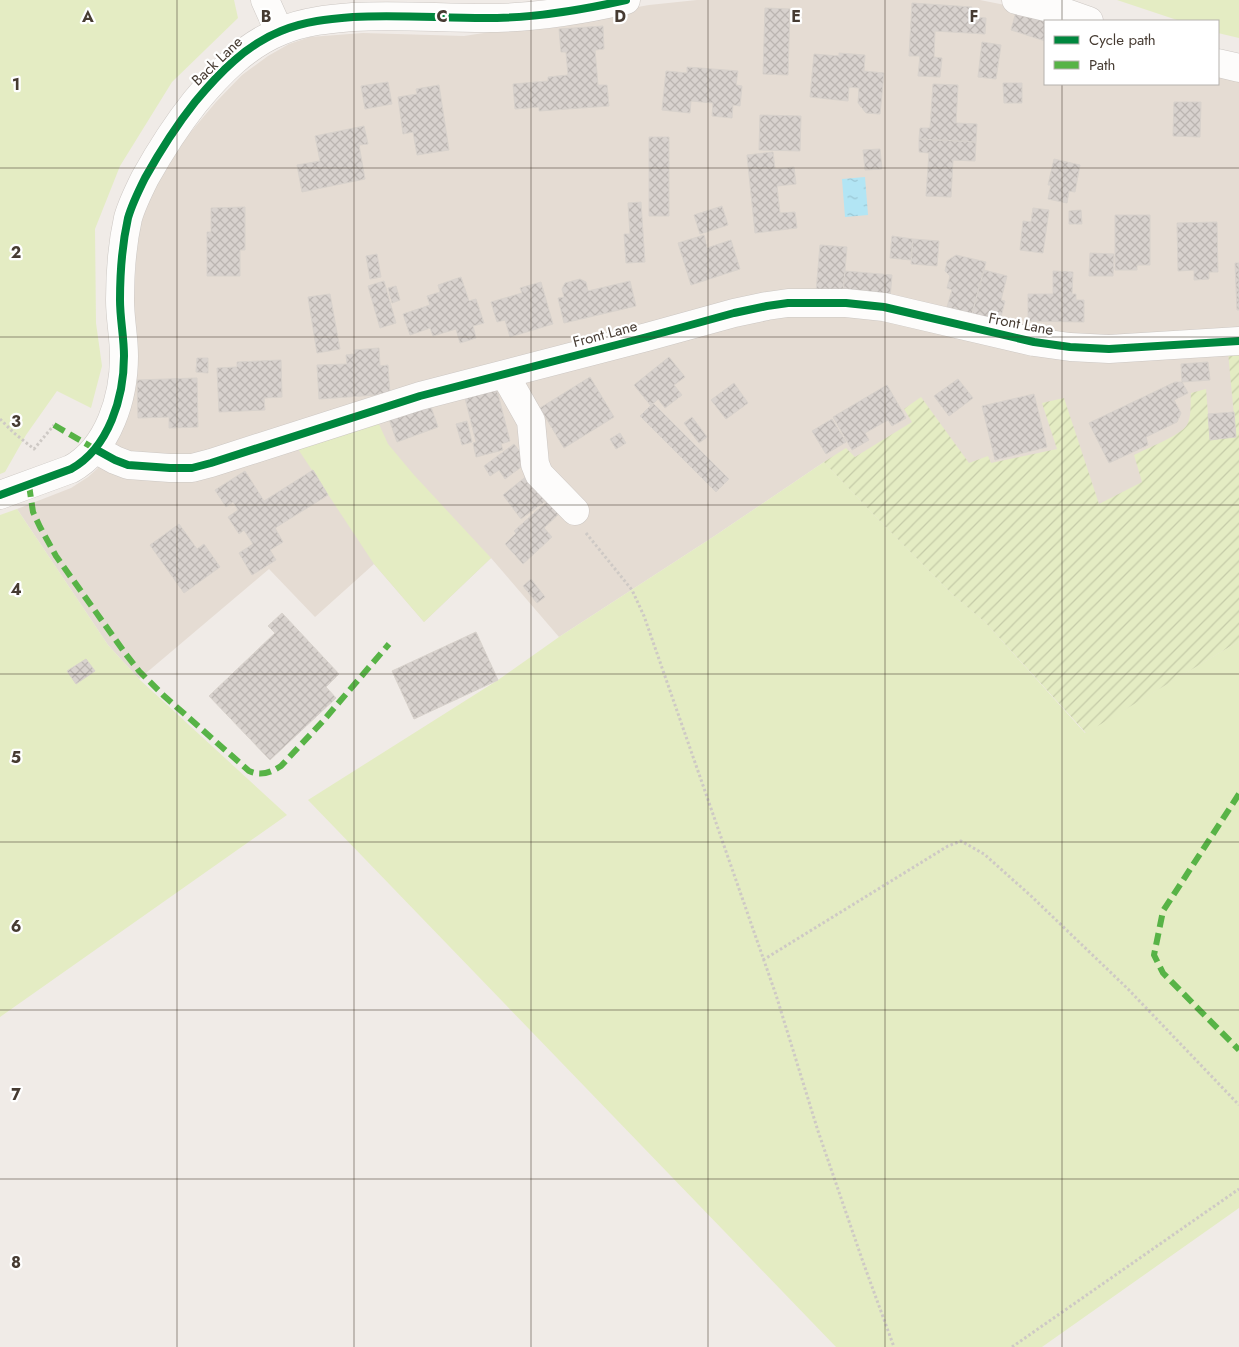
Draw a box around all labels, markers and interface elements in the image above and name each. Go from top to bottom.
text: A [81,5,94,28]
text: B [261,5,271,28]
text: C [436,5,448,28]
text: D [614,5,626,28]
text: E [791,5,801,28]
text: F [970,5,978,28]
legend [1044,20,1219,85]
text: Cycle path [1089,29,1156,51]
street label: Back Lane [187,31,248,91]
text: Path [1089,54,1115,76]
text: 1 [12,73,20,96]
text: 2 [11,241,21,264]
street label: Front Lane [987,307,1056,341]
street label: Front Lane [570,315,640,353]
text: 3 [11,410,21,433]
text: 4 [10,578,22,601]
text: 5 [11,746,21,769]
text: 6 [11,915,21,938]
text: 7 [11,1083,21,1106]
text: 8 [11,1251,21,1274]

